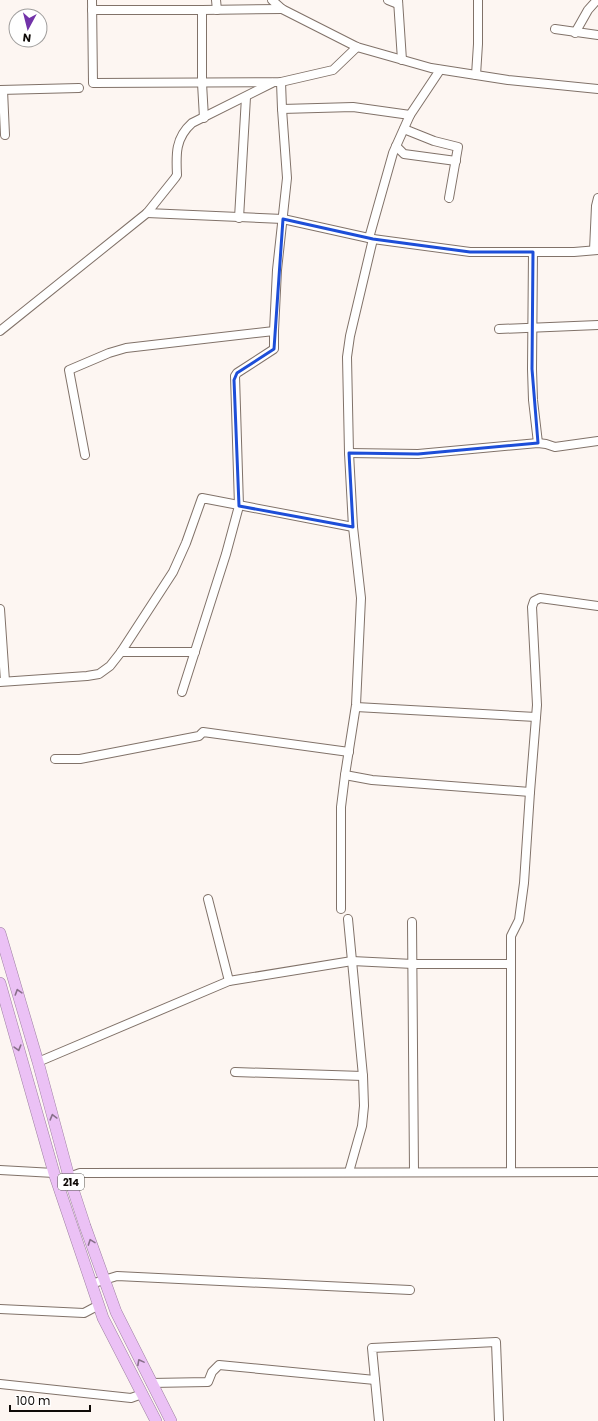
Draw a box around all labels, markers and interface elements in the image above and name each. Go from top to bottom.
north arrow [8,8,48,48]
text: N [22,29,32,46]
one-way arrow [14,989,23,996]
one-way arrow [13,1044,22,1051]
one-way arrow [49,1114,58,1121]
road number: 214 [58,1174,84,1190]
one-way arrow [87,1238,95,1245]
one-way arrow [137,1358,145,1366]
scale bar [10,1387,90,1413]
text: 100 m [16,1392,50,1409]

